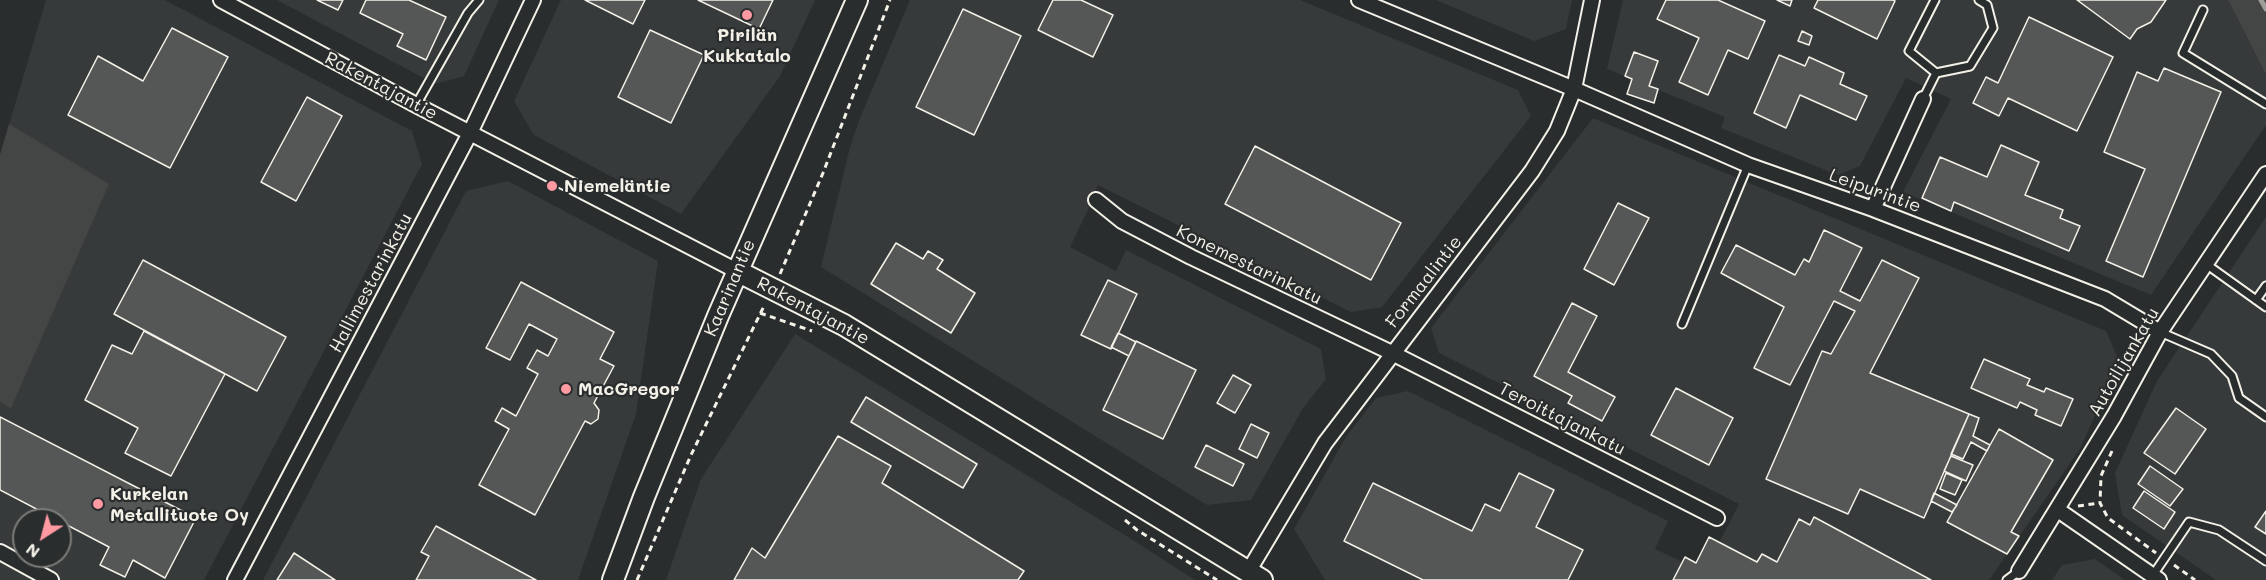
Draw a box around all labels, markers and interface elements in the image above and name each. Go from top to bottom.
marker: Pirilän Kukkatalo [740,8,754,22]
place label: Pirilän Kukkatalo [703,24,791,66]
street label: Rakentajantie [321,47,441,125]
street label: Leipurintie [1826,164,1924,218]
place label: Niemeläntie [564,175,671,197]
marker: Niemeläntie [545,179,559,193]
street label: Hallimestarinkatu [325,209,417,357]
street label: Konemestarinkatu [1173,220,1325,310]
street label: Formaalintie [1381,232,1467,332]
street label: Kaarinantie [700,236,760,340]
street label: Rakentajantie [753,272,873,350]
street label: Autoilijankatu [2084,304,2164,420]
place label: MacGregor [578,378,679,400]
street label: Teroittajankatu [1495,378,1629,460]
marker: MacGregor [559,382,573,396]
place label: Kurkelan Metallituote Oy [110,483,249,526]
marker: Kurkelan Metallituote Oy [91,497,105,511]
north arrow [12,508,72,568]
text: N [21,539,43,563]

